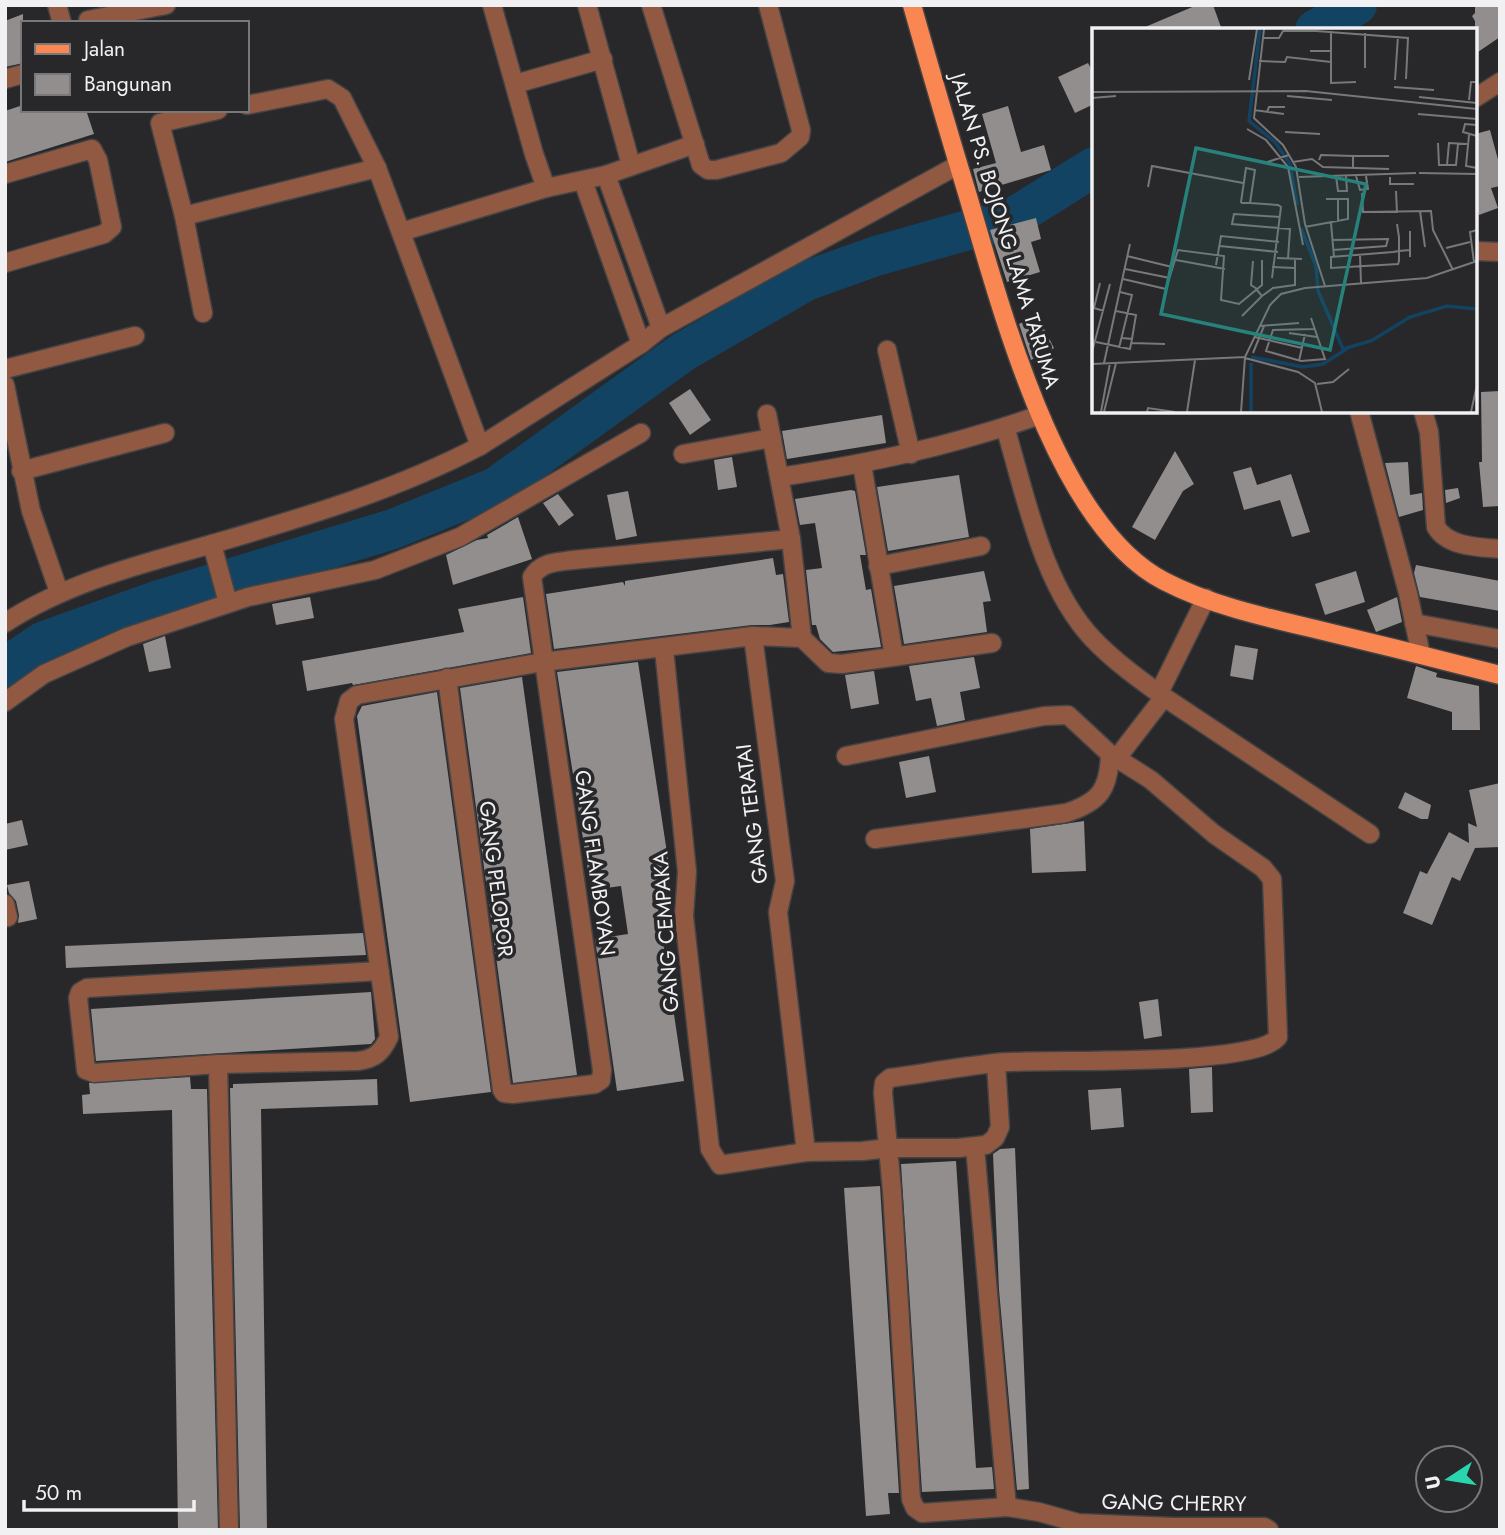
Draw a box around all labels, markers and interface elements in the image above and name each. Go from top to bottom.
legend [21,21,248,112]
inset map [1092,28,1477,413]
text: Jalan [81,34,125,64]
street label: JALAN PS. BOJONG LAMA TARUMA [942,67,1067,392]
text: Bangunan [84,69,172,99]
street label: GANG TERATAI [729,742,775,886]
street label: GANG FLAMBOYAN [567,768,623,958]
street label: GANG PELOPOR [472,799,520,959]
street label: GANG CEMPAKA [645,851,687,1013]
north arrow [1414,1444,1484,1514]
scale bar [24,1468,194,1512]
text: U [1418,1473,1447,1492]
text: 50 m [35,1478,82,1508]
street label: GANG CHERRY [1101,1487,1247,1519]

